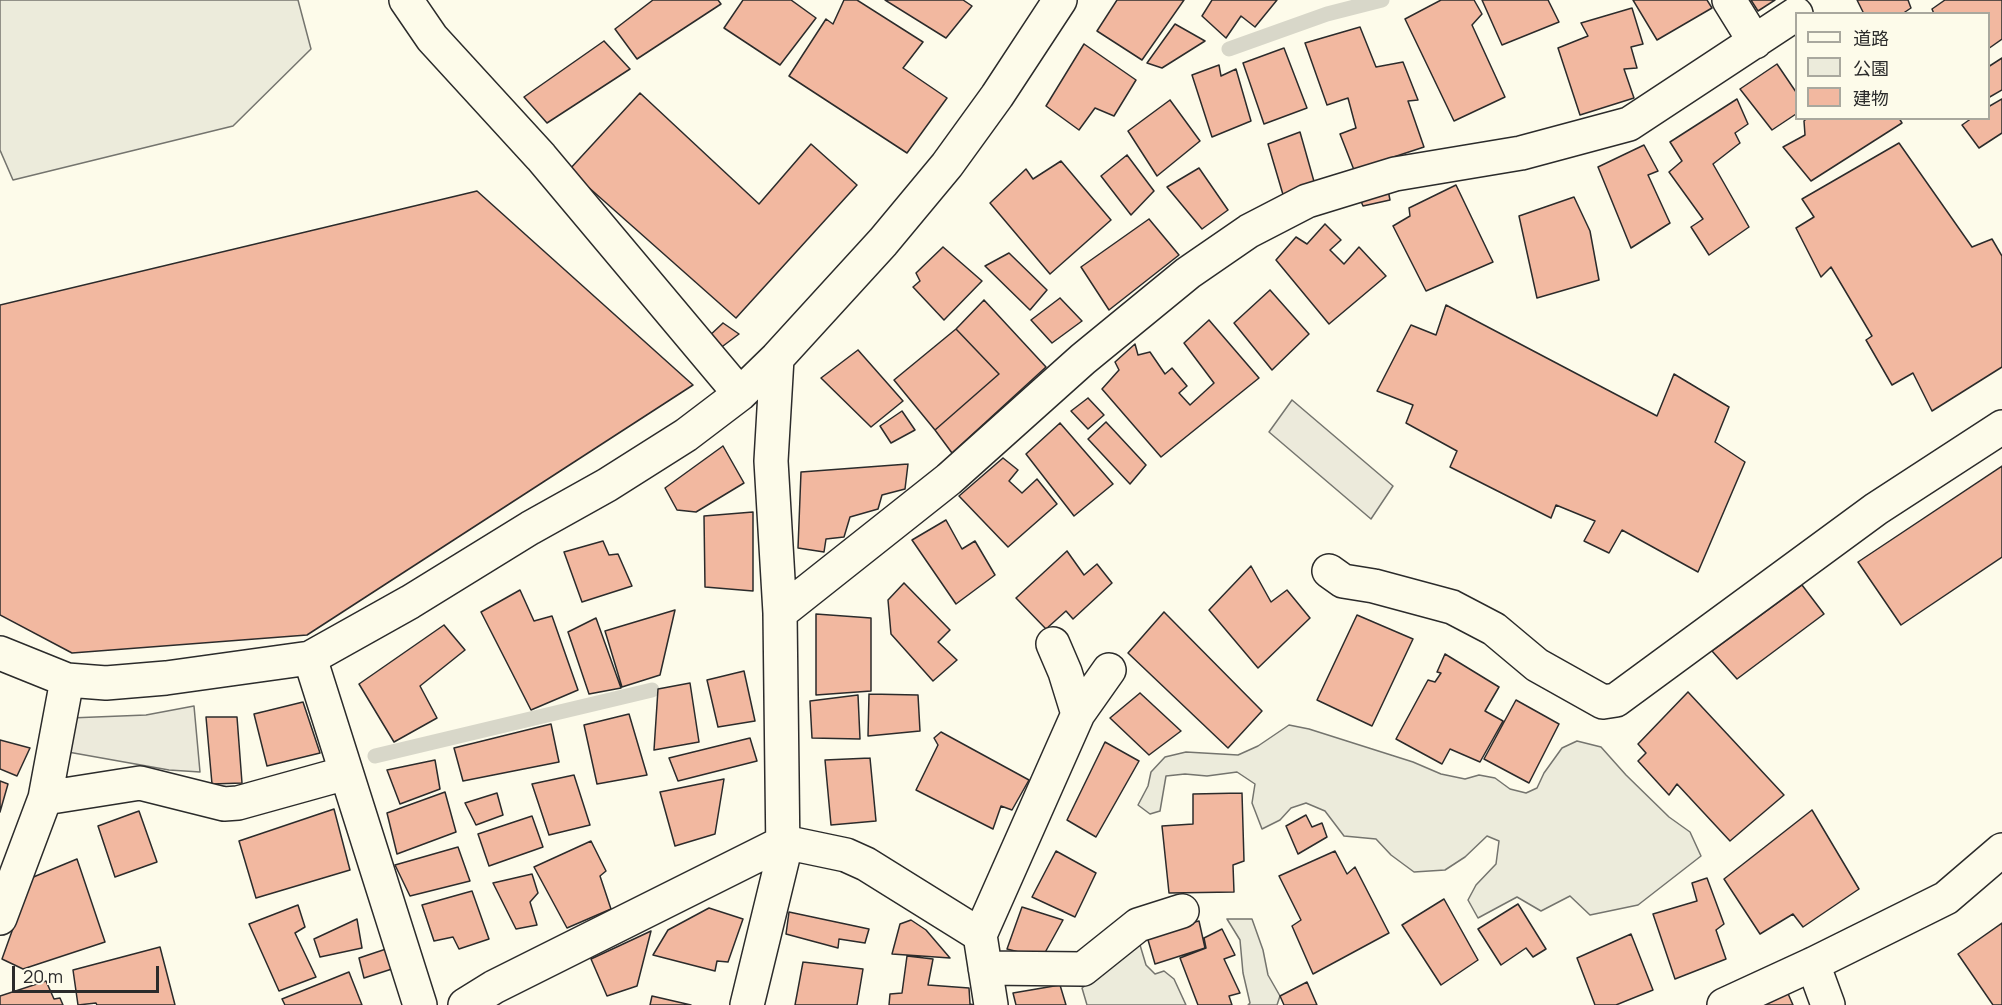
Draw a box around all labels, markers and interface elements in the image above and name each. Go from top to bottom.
legend [1795,12,1990,120]
text: 道路 [1853,26,1889,50]
text: 公園 [1853,56,1889,80]
text: 建物 [1853,86,1889,110]
scale bar [15,954,162,992]
text: 20 m [23,964,63,988]

